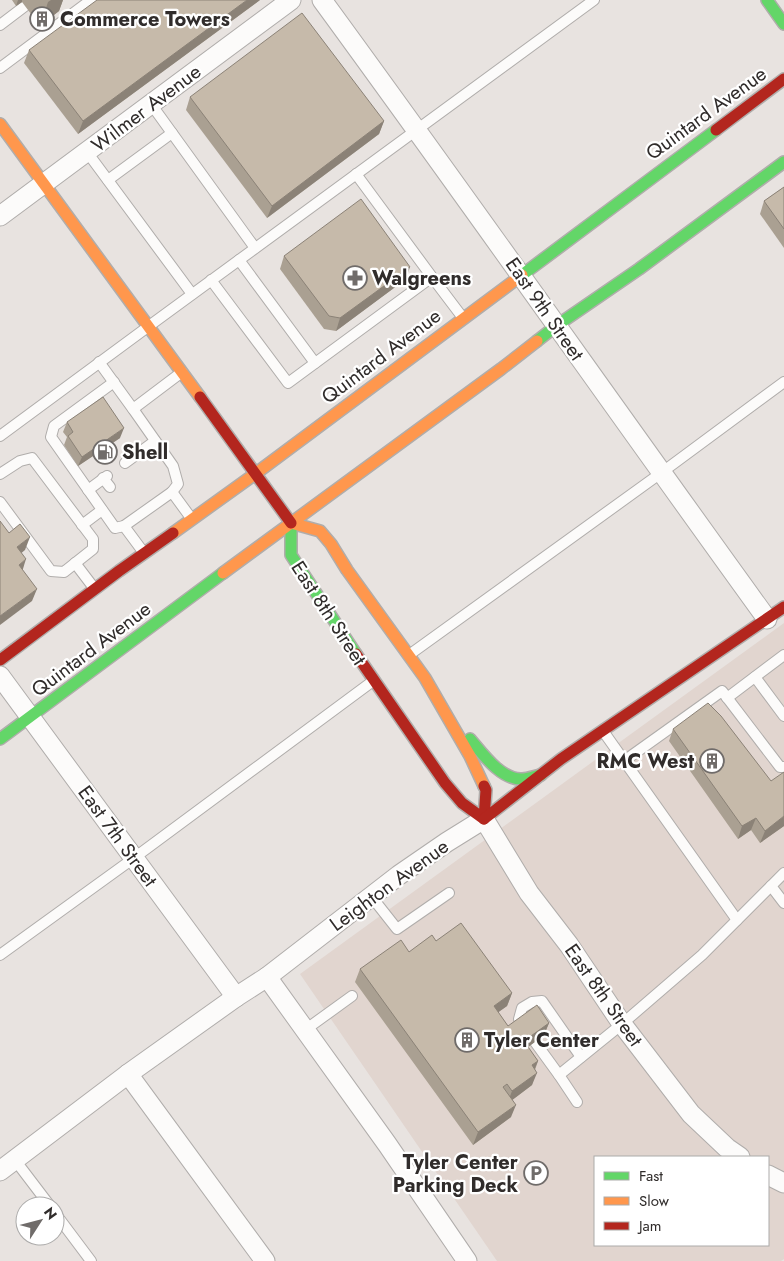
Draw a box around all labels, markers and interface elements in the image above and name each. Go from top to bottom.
place label: Commerce Towers [60,5,230,34]
building icon: Commerce Towers [29,6,55,32]
street label: Wilmer Avenue [85,57,207,159]
street label: Quintard Avenue [640,60,773,167]
street label: East 9th Street [498,252,591,367]
place label: Walgreens [372,264,471,293]
pharmacy icon: Walgreens [342,265,368,291]
street label: Quintard Avenue [315,302,447,411]
place label: Shell [122,438,168,467]
fuel station icon: Shell [92,439,118,465]
street label: East 8th Street [284,555,373,671]
street label: Quintard Avenue [25,595,157,704]
place label: RMC West [597,747,695,776]
building icon: RMC West [699,748,725,774]
street label: East 7th Street [71,780,164,893]
street label: Leighton Avenue [324,832,455,939]
street label: East 8th Street [557,938,650,1053]
place label: Tyler Center [484,1026,600,1055]
building icon: Tyler Center [454,1027,480,1053]
place label: Tyler Center Parking Deck [393,1148,519,1200]
legend [594,1156,769,1246]
parking icon: Tyler Center Parking Deck [523,1160,549,1186]
text: Fast [639,1165,663,1187]
text: Slow [639,1190,670,1212]
north arrow [15,1196,65,1246]
text: N [39,1203,62,1224]
text: Jam [637,1215,662,1237]

